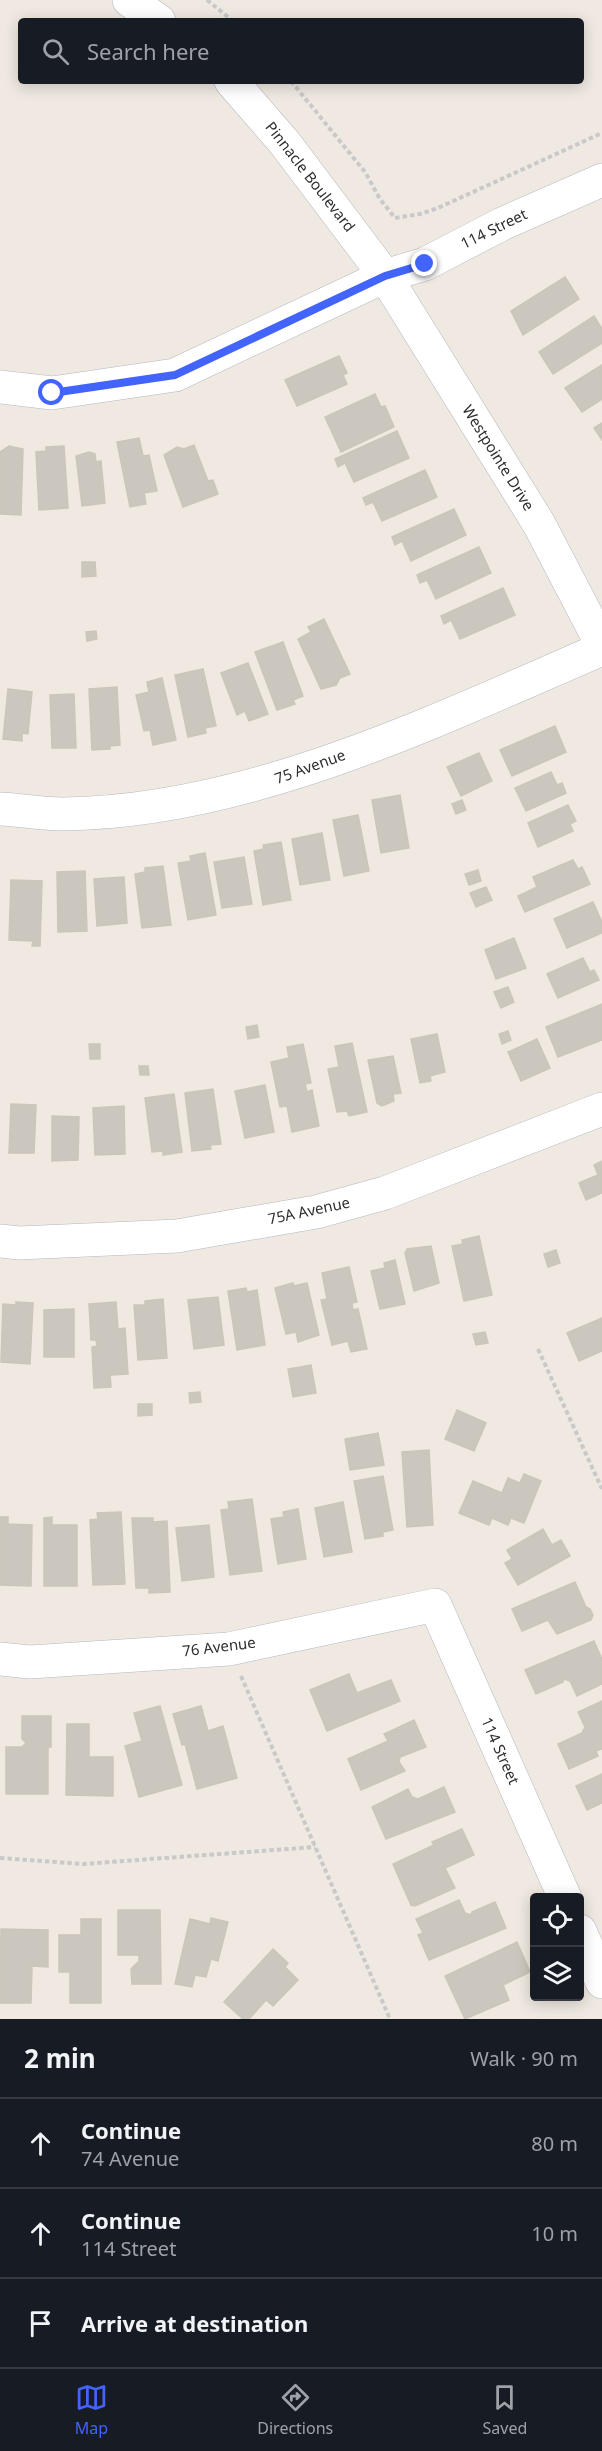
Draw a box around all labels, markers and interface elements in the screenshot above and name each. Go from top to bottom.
search box [18,18,584,84]
icon: search [39,35,72,68]
text: Search here [87,36,209,66]
street label: Pinnacle Boulevard [261,117,360,236]
street label: 114 Street [457,203,531,253]
route end [411,250,437,276]
route start [38,379,64,405]
street label: Westpointe Drive [458,401,539,514]
street label: 75 Avenue [272,744,348,788]
street label: 75A Avenue [266,1192,352,1228]
street label: 76 Avenue [181,1632,257,1660]
street label: 114 Street [477,1714,525,1788]
map controls [530,1893,584,2001]
button: locate [530,1893,584,1947]
button: layers [530,1947,584,2001]
text: 2 min [24,2040,96,2076]
text: Walk · 90 m [470,2045,578,2072]
text: Continue [81,2115,181,2145]
icon: ahead [24,2127,57,2160]
text: 80 m [531,2130,578,2157]
text: 74 Avenue [81,2145,179,2172]
text: Continue [81,2205,181,2235]
icon: ahead [24,2217,57,2250]
text: 10 m [531,2220,578,2247]
text: 114 Street [81,2235,176,2262]
icon: arrive [24,2307,57,2340]
text: Arrive at destination [81,2308,308,2338]
tab: Map [75,2381,108,2439]
tab: Directions [257,2381,333,2439]
tab: Saved [483,2381,527,2439]

